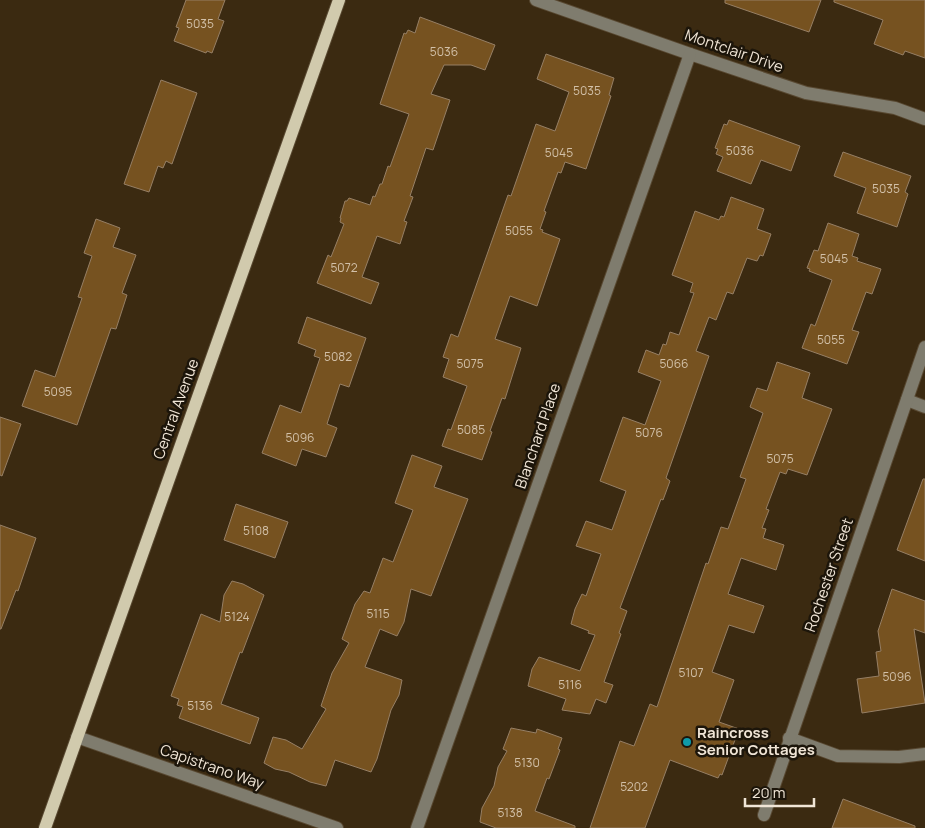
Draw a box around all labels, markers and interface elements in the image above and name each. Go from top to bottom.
house number: 5035 [186,15,214,32]
street label: Montclair Drive [682,24,786,77]
house number: 5036 [430,43,458,60]
house number: 5035 [573,82,601,99]
house number: 5036 [726,142,754,159]
house number: 5045 [545,144,573,161]
house number: 5035 [872,180,900,197]
house number: 5055 [505,222,533,239]
house number: 5045 [820,250,848,267]
house number: 5072 [330,259,358,276]
house number: 5055 [817,331,845,348]
house number: 5082 [324,348,352,365]
street label: Central Avenue [148,355,204,462]
house number: 5075 [456,355,484,372]
house number: 5066 [659,355,689,372]
street label: Blanchard Place [510,380,565,491]
house number: 5095 [44,383,72,400]
house number: 5085 [457,421,485,438]
house number: 5076 [635,424,663,441]
house number: 5096 [285,429,315,446]
house number: 5075 [766,450,794,467]
street label: Rochester Street [799,515,858,635]
house number: 5108 [243,522,269,539]
house number: 5115 [366,605,390,622]
house number: 5124 [224,608,250,625]
house number: 5107 [679,664,703,681]
house number: 5096 [882,668,912,685]
house number: 5116 [558,676,582,693]
house number: 5136 [187,697,213,714]
place label: Raincross Senior Cottages [697,722,815,760]
marker: Raincross Senior Cottages [681,736,693,748]
street label: Capistrano Way [157,739,267,794]
house number: 5130 [514,754,540,771]
scale bar [745,776,814,808]
house number: 5202 [620,778,648,795]
text: 20 m [752,782,785,803]
house number: 5138 [497,804,523,821]

